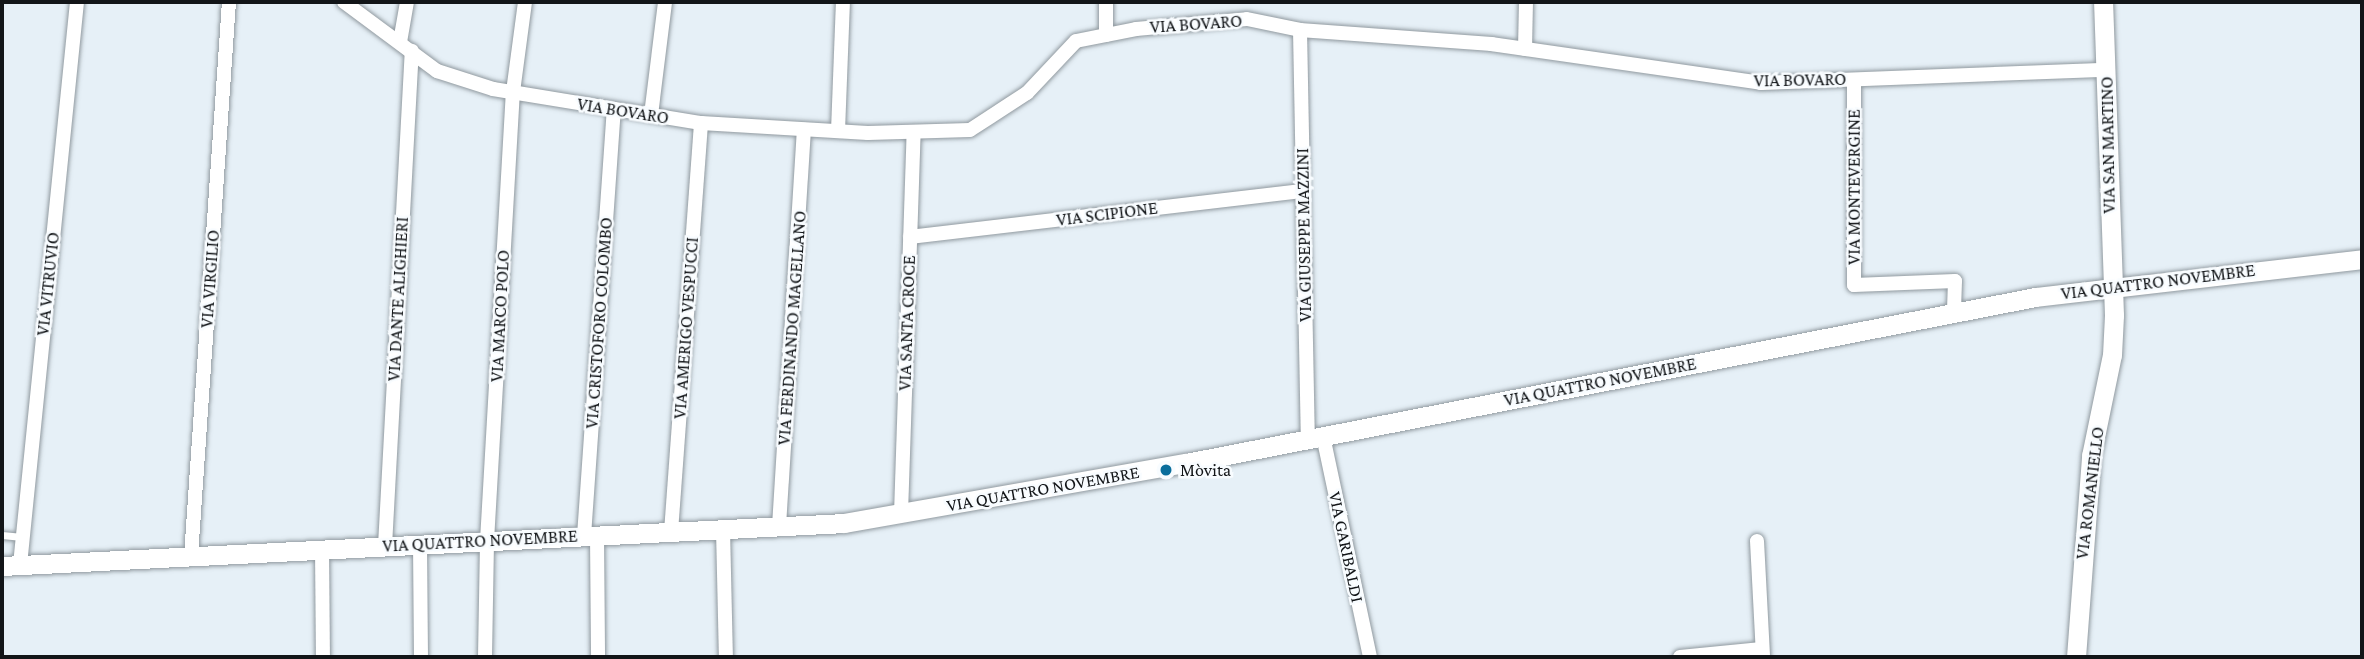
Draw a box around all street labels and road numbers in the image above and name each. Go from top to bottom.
street label: VIA BOVARO [1149,10,1243,38]
street label: VIA BOVARO [1754,68,1846,92]
street label: VIA SAN MARTINO [2096,76,2120,214]
street label: VIA BOVARO [576,93,670,129]
street label: VIA MONTEVERGINE [1843,109,1865,265]
street label: VIA GIUSEPPE MAZZINI [1292,148,1316,322]
street label: VIA SCIPIONE [1055,197,1159,231]
street label: VIA FERDINANDO MAGELLANO [773,210,811,446]
street label: VIA DANTE ALIGHIERI [383,216,413,382]
street label: VIA CRISTOFORO COLOMBO [581,217,617,429]
street label: VIA VIRGILIO [196,229,224,329]
street label: VIA VITRUVIO [32,231,64,337]
street label: VIA AMERIGO VESPUCCI [669,236,703,420]
street label: VIA MARCO POLO [486,249,514,383]
street label: VIA SANTA CROCE [894,255,920,391]
street label: VIA QUATTRO NOVEMBRE [2060,259,2256,305]
street label: VIA QUATTRO NOVEMBRE [1502,353,1698,411]
street label: VIA ROMANIELLO [2071,425,2109,561]
street label: VIA QUATTRO NOVEMBRE [945,461,1141,517]
street label: VIA GARIBALDI [1324,490,1368,604]
street label: VIA QUATTRO NOVEMBRE [382,525,578,557]

